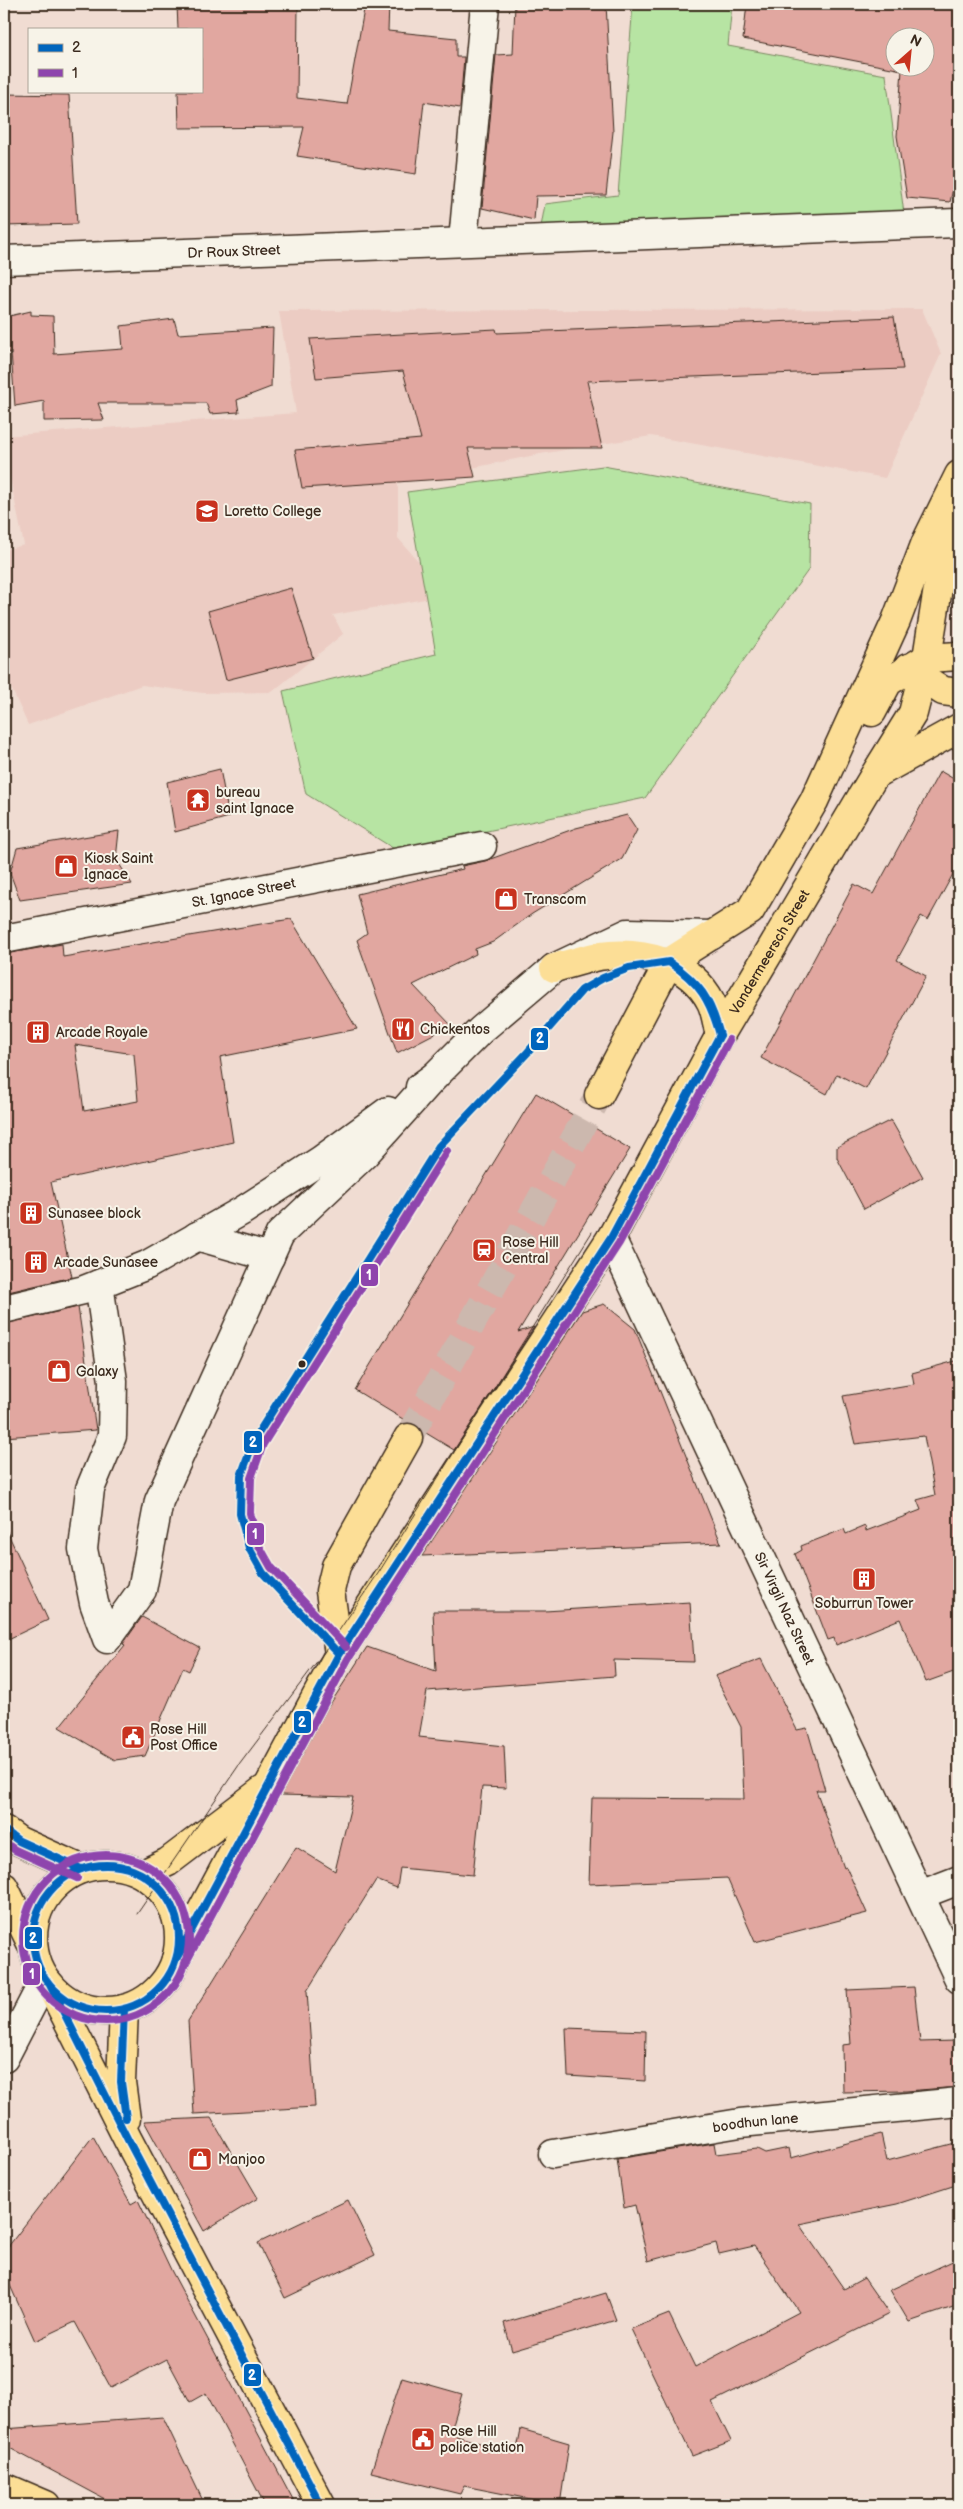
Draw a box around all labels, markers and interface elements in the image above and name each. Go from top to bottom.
legend [28,28,202,92]
north arrow [886,28,936,78]
text: N [907,31,924,51]
text: 2 [72,38,81,57]
text: 1 [72,64,78,83]
street label: Dr Roux Street [187,241,281,261]
school or university icon: Loretto College [194,498,220,524]
place label: Loretto College [224,503,321,520]
place label: bureau saint Ignace [216,784,294,817]
temple icon: bureau saint Ignace [185,787,211,813]
place label: Kiosk Saint Ignace [84,850,154,883]
shop icon: Kiosk Saint Ignace [53,853,79,879]
street label: St. Ignace Street [190,874,298,911]
shop icon: Transcom [493,886,519,912]
street label: Vandermeersch Street [726,886,813,1017]
place label: Transcom [524,891,586,908]
restaurant icon: Chickentos [390,1016,416,1042]
building icon: Arcade Royale [25,1019,51,1045]
place label: Chickentos [420,1021,490,1038]
place label: Arcade Royale [56,1024,148,1041]
line badge: 2 [530,1027,549,1051]
text: 2 [536,1030,545,1047]
building icon: Sunasee block [18,1200,44,1226]
place label: Sunasee block [48,1205,141,1222]
place label: Rose Hill Central [502,1234,559,1267]
station icon: Rose Hill Central [471,1237,497,1263]
building icon: Arcade Sunasee [23,1249,49,1275]
place label: Arcade Sunasee [54,1254,158,1271]
line badge: 1 [360,1263,379,1287]
text: 1 [366,1267,372,1284]
shop icon: Galaxy [46,1358,72,1384]
unlabelled marker [297,1359,307,1369]
place label: Galaxy [76,1363,119,1380]
line badge: 2 [243,1430,263,1454]
text: 2 [249,1434,258,1451]
line badge: 1 [246,1522,265,1546]
text: 1 [252,1526,258,1543]
street label: Sir Virgil Naz Street [751,1549,819,1668]
building icon: Soburrun Tower [851,1566,877,1592]
place label: Soburrun Tower [815,1595,914,1612]
line badge: 2 [293,1710,312,1734]
text: 2 [298,1714,307,1731]
place label: Rose Hill Post Office [150,1721,218,1754]
public building icon: Rose Hill Post Office [120,1724,146,1750]
line badge: 2 [24,1926,43,1950]
text: 2 [29,1930,38,1947]
line badge: 1 [22,1962,41,1986]
text: 1 [29,1966,35,1983]
street label: boodhun lane [711,2109,799,2136]
shop icon: Manjoo [187,2146,213,2172]
place label: Manjoo [218,2151,265,2168]
line badge: 2 [243,2363,262,2387]
text: 2 [248,2367,257,2384]
place label: Rose Hill police station [440,2423,524,2456]
public building icon: Rose Hill police station [410,2426,436,2452]

